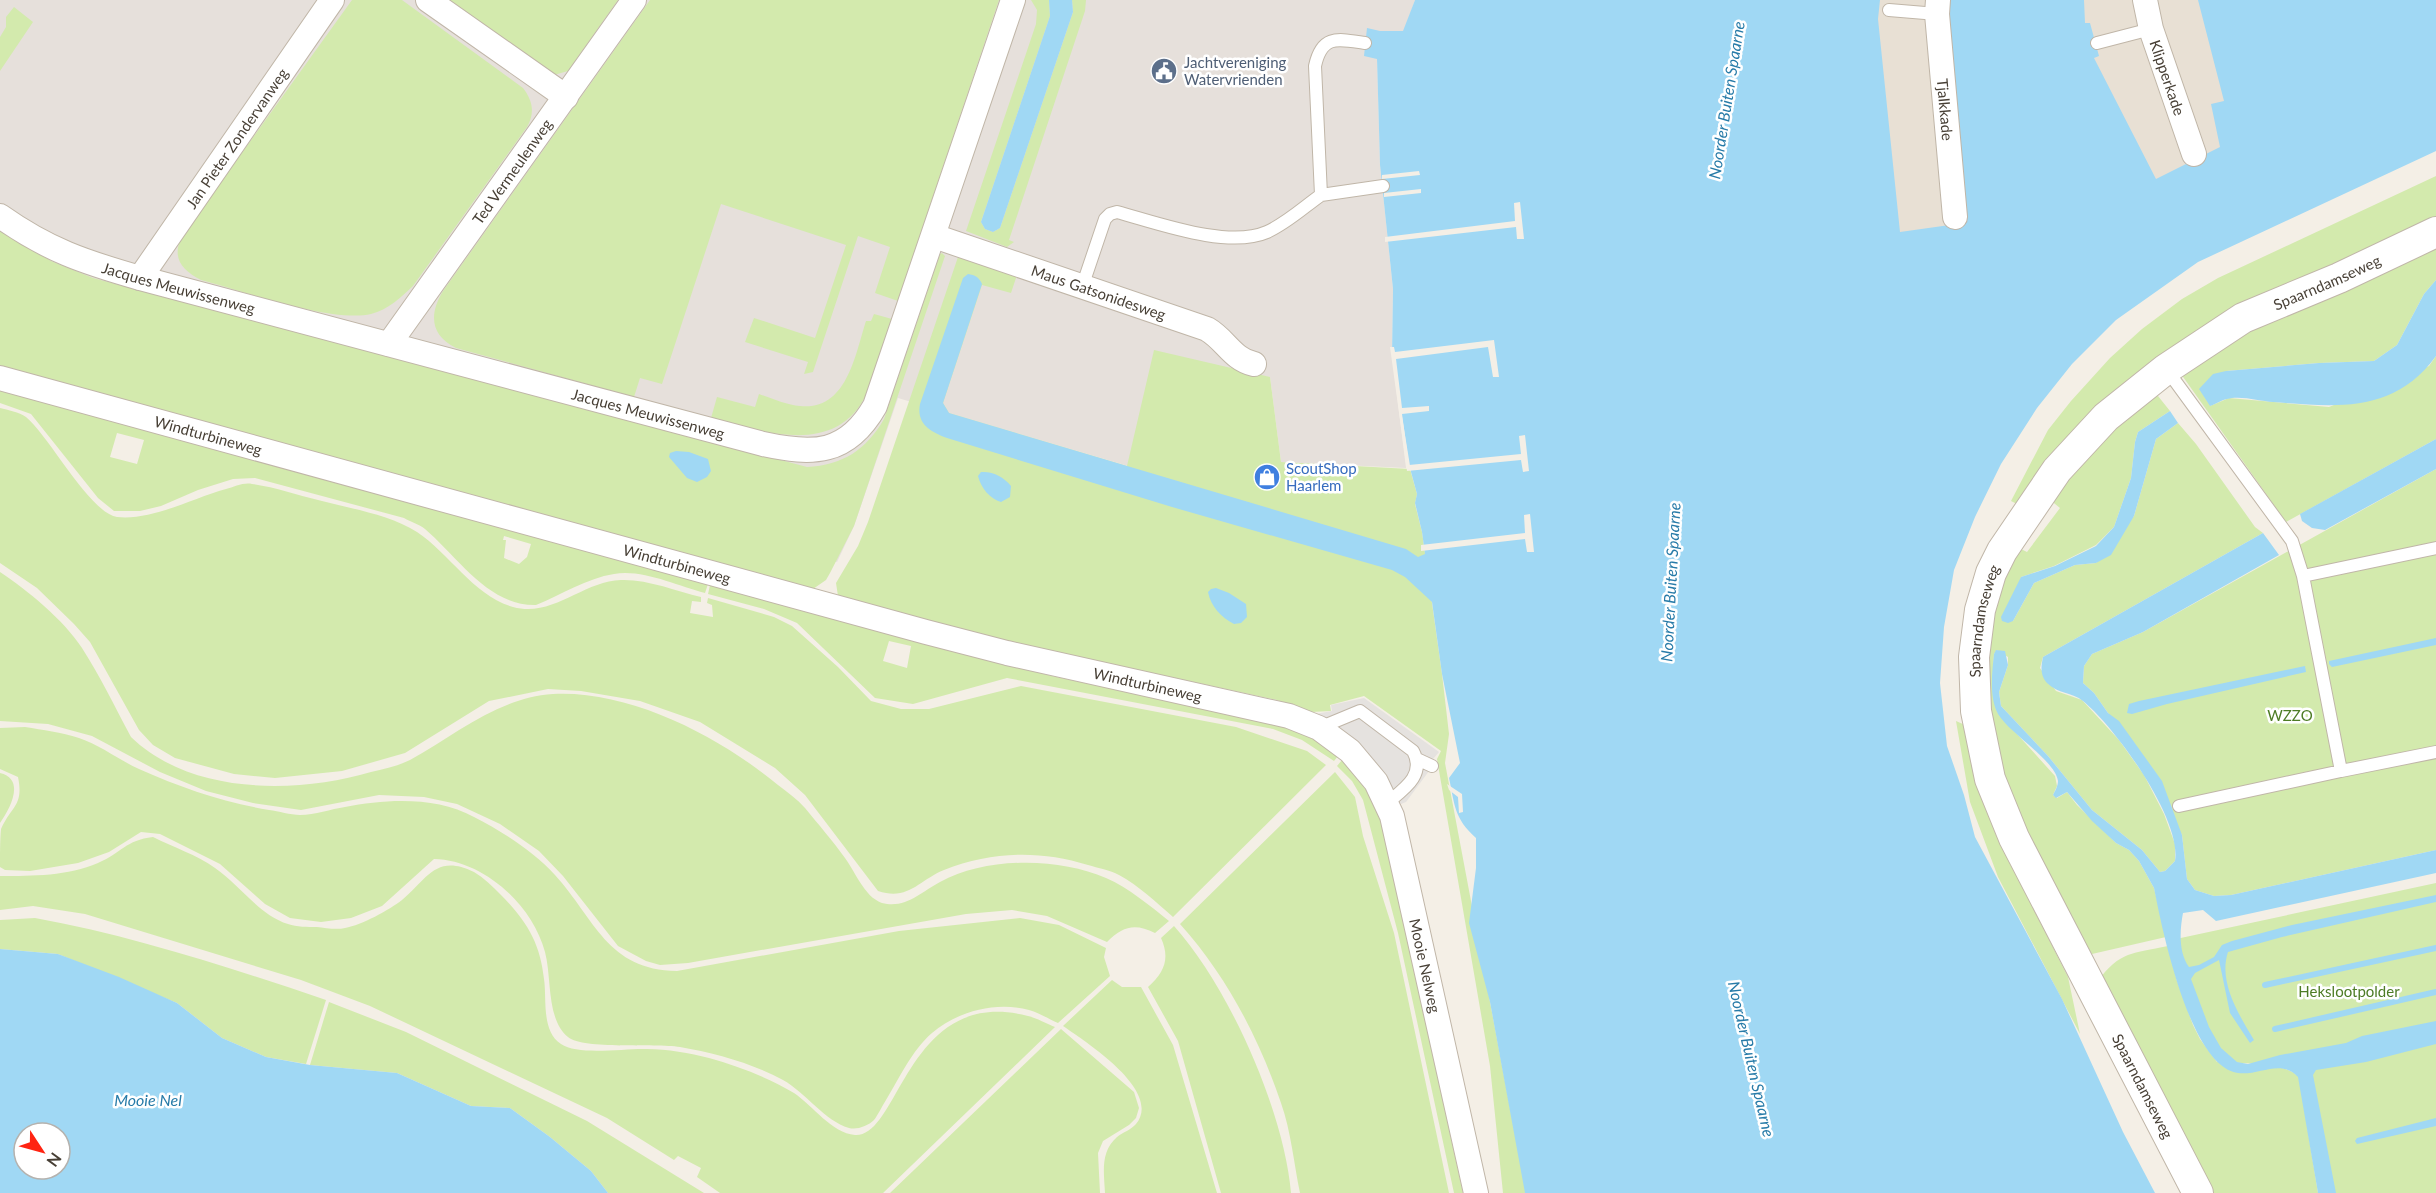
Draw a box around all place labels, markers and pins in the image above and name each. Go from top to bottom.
place label: Jachtvereniging Watervrienden [1184,53,1287,88]
public building icon: Jachtvereniging Watervrienden [1149,56,1179,86]
place label: ScoutShop Haarlem [1286,459,1357,494]
shop icon: ScoutShop Haarlem [1252,462,1282,492]

